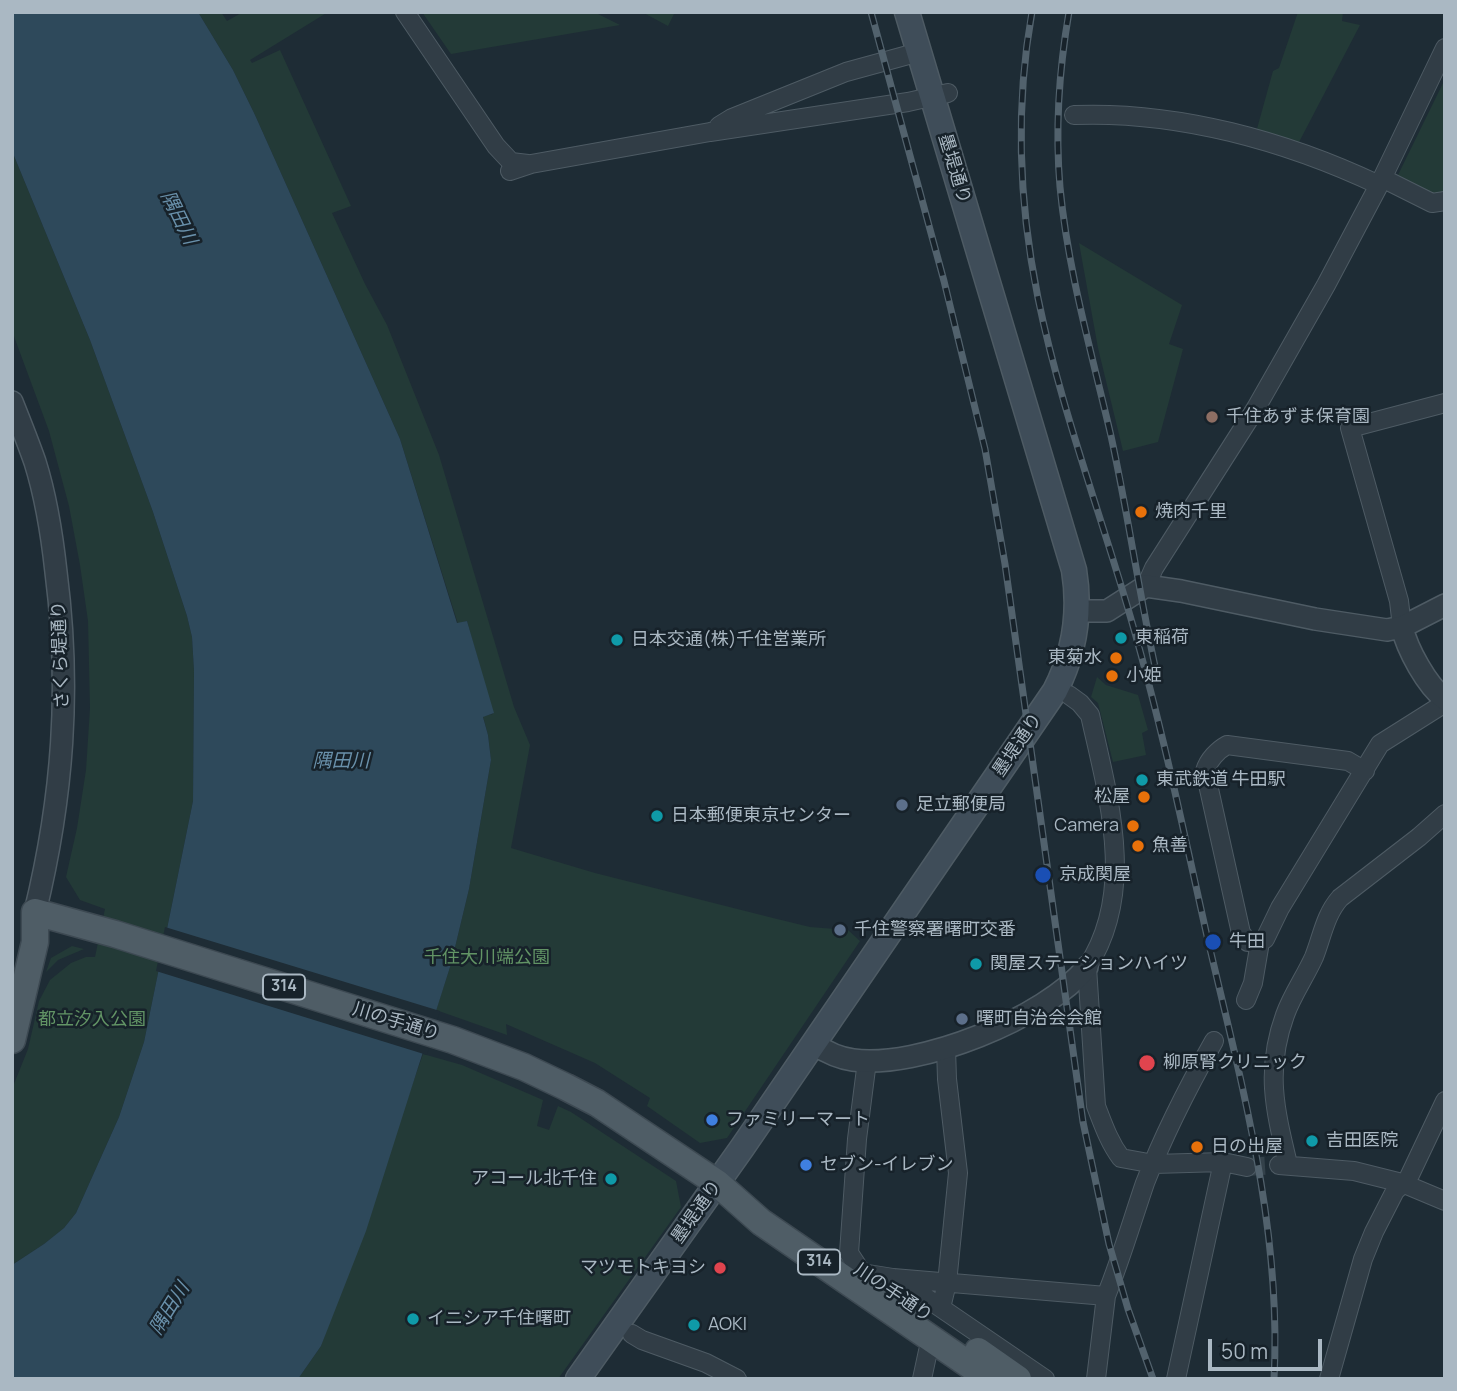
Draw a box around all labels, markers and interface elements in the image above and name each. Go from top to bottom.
street label: 墨堤通り [933,131,975,207]
water label: 隅田川 [155,187,201,249]
place label: 千住あずま保育園 [1226,406,1370,428]
marker: 千住あずま保育園 [1204,409,1220,425]
place label: 焼肉千里 [1155,501,1227,523]
marker: 焼肉千里 [1133,504,1149,520]
street label: さくら堤通り [48,601,74,709]
place label: 東稲荷 [1135,627,1189,649]
place label: 日本交通(株)千住営業所 [631,629,826,651]
marker: 東稲荷 [1113,630,1129,646]
marker: 日本交通(株)千住営業所 [609,632,625,648]
place label: 東菊水 [1048,647,1102,669]
marker: 東菊水 [1108,650,1124,666]
place label: 小姫 [1126,665,1162,687]
marker: 小姫 [1104,668,1120,684]
street label: 墨堤通り [989,709,1047,781]
water label: 隅田川 [313,751,369,773]
place label: 東武鉄道 牛田駅 [1156,769,1286,791]
marker: 東武鉄道 牛田駅 [1134,772,1150,788]
place label: 松屋 [1094,786,1130,808]
marker: 松屋 [1136,789,1152,805]
place label: 足立郵便局 [916,794,1006,816]
marker: 足立郵便局 [894,797,910,813]
place label: 日本郵便東京センター [671,805,851,827]
marker: 日本郵便東京センター [649,808,665,824]
place label: Camera [1054,815,1119,837]
marker: Camera [1125,818,1141,834]
place label: 魚善 [1152,835,1188,857]
marker: 魚善 [1130,838,1146,854]
place label: 京成関屋 [1059,864,1131,886]
marker: 京成関屋 [1033,865,1053,885]
place label: 千住警察署曙町交番 [854,919,1016,941]
marker: 千住警察署曙町交番 [832,922,848,938]
place label: 牛田 [1229,931,1265,953]
marker: 牛田 [1203,932,1223,952]
park label: 千住大川端公園 [424,947,550,969]
place label: 関屋ステーションハイツ [990,953,1188,975]
marker: 関屋ステーションハイツ [968,956,984,972]
road number: 314 [263,974,305,1000]
street label: 川の手通り [350,999,442,1045]
place label: 曙町自治会会館 [976,1008,1102,1030]
park label: 都立汐入公園 [38,1009,146,1031]
marker: 曙町自治会会館 [954,1011,970,1027]
place label: 柳原腎クリニック [1163,1052,1307,1074]
marker: 柳原腎クリニック [1137,1053,1157,1073]
place label: ファミリーマート [726,1109,870,1131]
marker: ファミリーマート [704,1112,720,1128]
place label: 吉田医院 [1326,1130,1398,1152]
marker: 吉田医院 [1304,1133,1320,1149]
place label: 日の出屋 [1211,1136,1283,1158]
marker: 日の出屋 [1189,1139,1205,1155]
place label: セブン-イレブン [820,1154,954,1176]
marker: セブン-イレブン [798,1157,814,1173]
place label: アコール北千住 [471,1168,597,1190]
marker: アコール北千住 [603,1171,619,1187]
street label: 墨堤通り [668,1176,726,1248]
road number: 314 [798,1250,840,1274]
place label: マツモトキヨシ [580,1257,706,1279]
street label: 川の手通り [850,1259,936,1327]
marker: マツモトキヨシ [712,1260,728,1276]
water label: 隅田川 [145,1279,195,1339]
place label: イニシア千住曙町 [427,1308,571,1330]
marker: イニシア千住曙町 [405,1311,421,1327]
place label: AOKI [708,1314,747,1336]
marker: AOKI [686,1317,702,1333]
scale bar [1212,1324,1326,1368]
text: 50 m [1221,1337,1268,1365]

